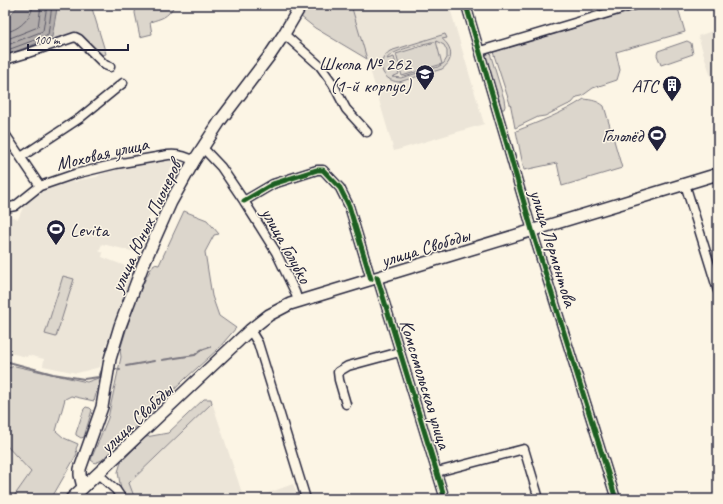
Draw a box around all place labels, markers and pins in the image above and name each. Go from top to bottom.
place label: Школа № 262 (1-й корпус) [319,52,413,98]
school or university icon: Школа № 262 (1-й корпус) [414,63,436,91]
place label: АТС [632,74,661,98]
building icon: АТС [661,74,683,102]
place label: Гололёд [602,124,645,148]
sports icon: Гололёд [646,124,668,152]
sports icon: Levita [45,218,67,246]
place label: Levita [70,218,110,242]

